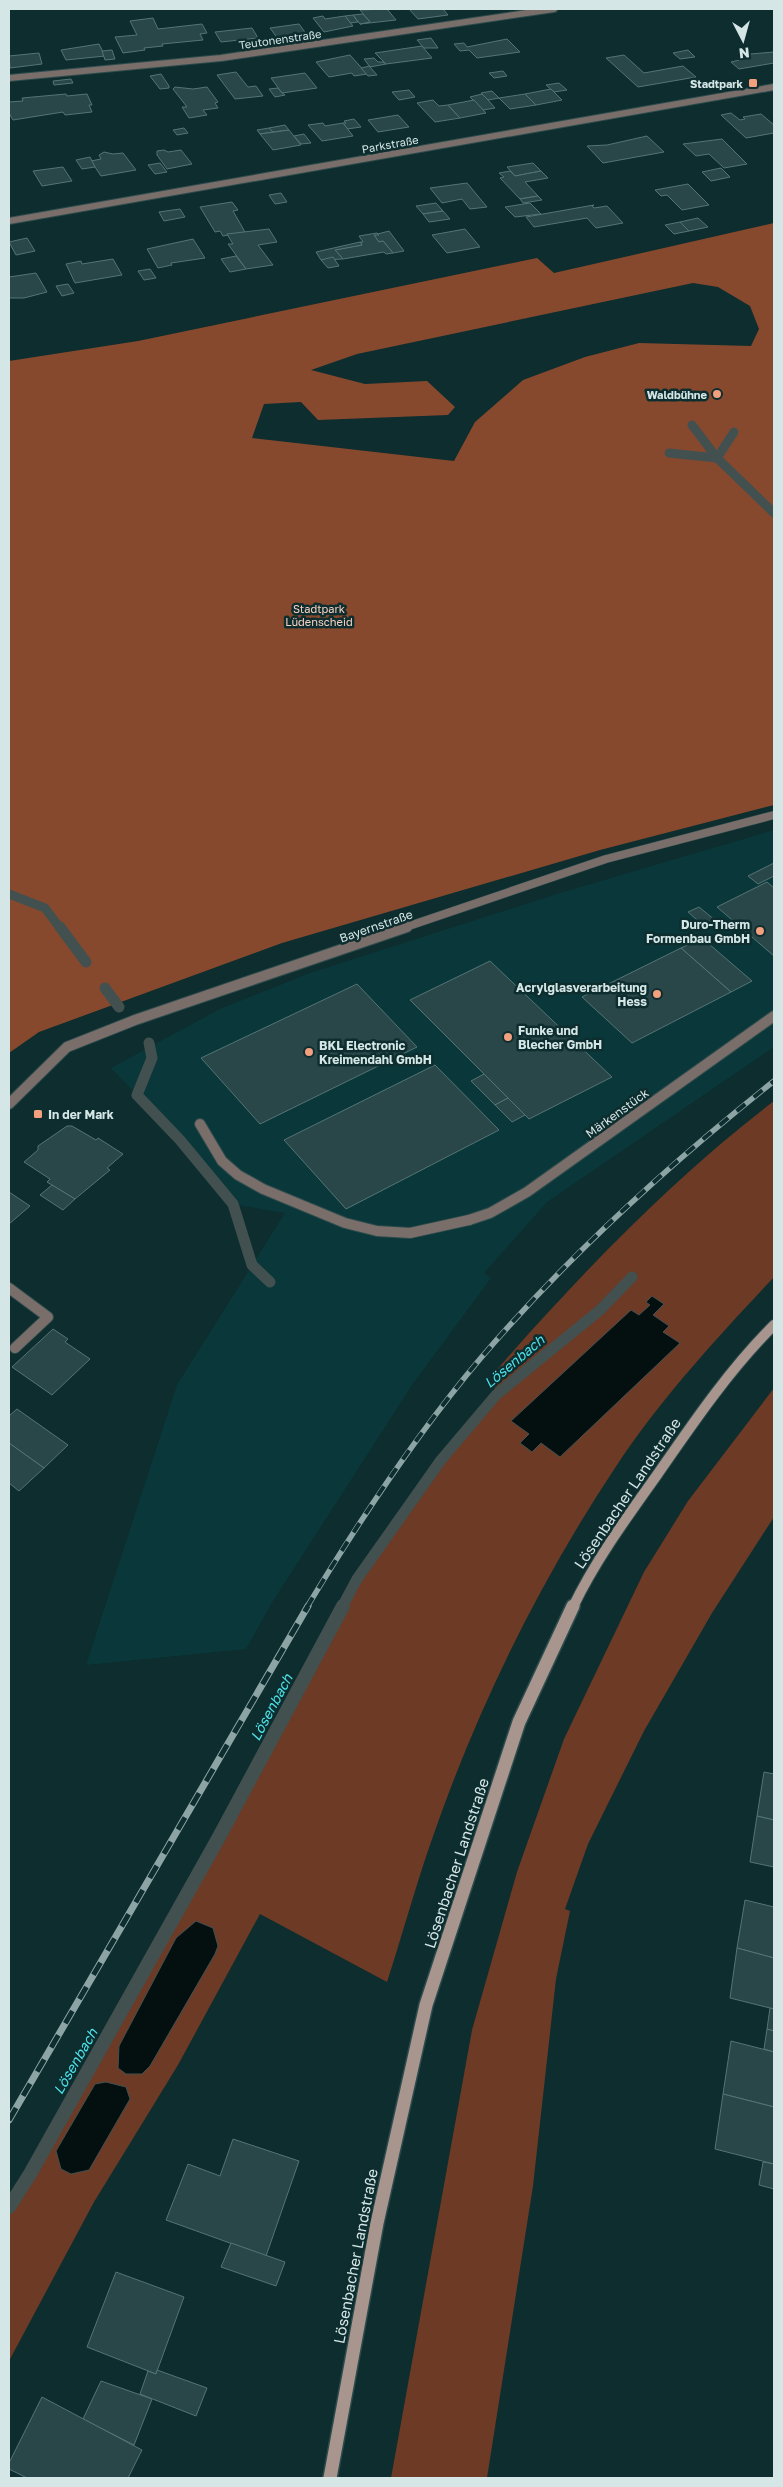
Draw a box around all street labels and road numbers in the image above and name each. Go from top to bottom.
street label: Teutonenstraße [238,27,322,51]
street label: Parkstraße [361,133,419,155]
street label: Bayernstraße [337,906,415,946]
street label: Märkenstück [582,1085,652,1141]
street label: Lösenbacher Landstraße [570,1414,684,1572]
street label: Lösenbacher Landstraße [420,1775,492,1950]
street label: Lösenbacher Landstraße [329,2167,381,2345]

